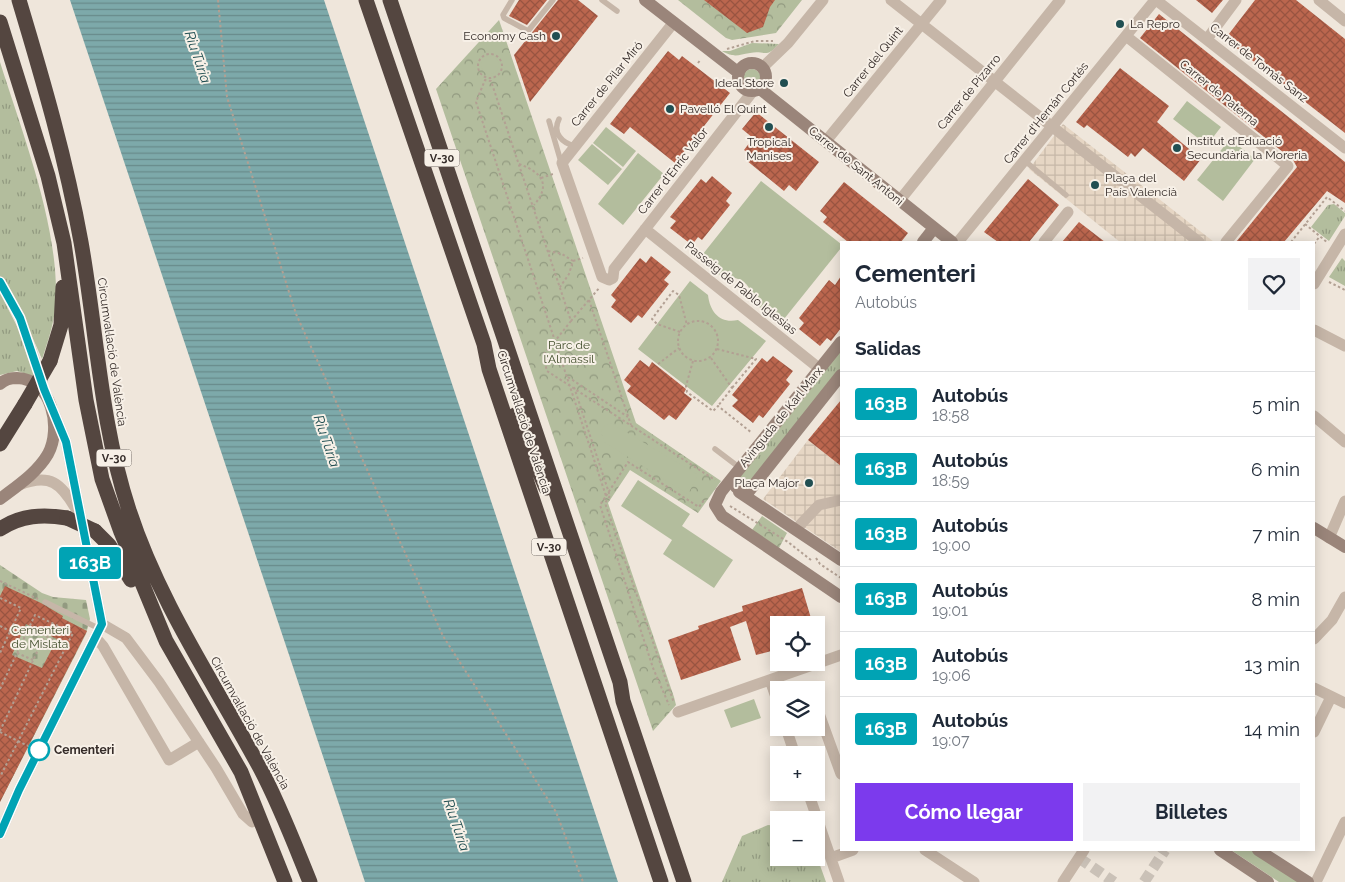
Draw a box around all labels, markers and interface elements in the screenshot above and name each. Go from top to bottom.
place label: La Repro [1130,17,1180,31]
marker: La Repro [1114,18,1126,30]
street label: Carrer de Tomás Sanz [1207,20,1311,106]
street label: Carrer del Quint [840,24,906,100]
water label: Riu Túria [182,29,214,85]
place label: Economy Cash [463,29,546,43]
marker: Economy Cash [550,30,562,42]
street label: Carrer de Pilar Miró [568,38,646,130]
street label: Carrer de Pizarro [934,52,1004,132]
street label: Carrer de Paterna [1177,57,1261,129]
street label: Carrer d'Hernán Cortés [1001,59,1091,167]
place label: Ideal Store [715,76,774,90]
marker: Ideal Store [778,77,790,89]
place label: Pavelló El Quint [680,102,767,116]
marker: Pavelló El Quint [664,103,676,115]
marker: Tropical Manises [763,121,775,133]
street label: Carrer de Sant Antoni [806,123,906,209]
street label: Carrer d'Enric Valor [635,124,712,217]
place label: Institut d'Eduació Secundària la Moreria [1187,134,1307,162]
place label: Tropical Manises [746,135,792,163]
marker: Institut d'Eduació Secundària la Moreria [1171,142,1183,154]
road number: V-30 [424,150,460,167]
place label: Plaça del País Valencià [1105,171,1177,199]
marker: Plaça del País Valencià [1089,179,1101,191]
street label: Passeig de Pablo Iglesias [682,239,800,337]
button: heart [1248,258,1300,310]
text: Cementeri [855,259,976,288]
street label: Circumval·lació de València [95,277,129,427]
text: Autobús [855,293,917,312]
text: Salidas [855,337,921,359]
park label: Parc de l'Almassil [543,338,595,366]
street label: Circumval·lació de València [494,349,554,495]
street label: Avinguda de Karl Marx [736,364,826,470]
text: Autobús [932,384,1008,406]
text: 163B [865,393,907,414]
text: 5 min [1252,393,1300,415]
text: 18:58 [932,406,970,425]
water label: Riu Túria [311,413,343,469]
road number: V-30 [96,449,132,466]
text: Autobús [932,449,1008,471]
text: 163B [865,458,907,479]
text: 6 min [1251,458,1300,480]
text: 18:59 [932,471,969,490]
place label: Plaça Major [734,476,800,490]
marker: Plaça Major [803,477,815,489]
text: Autobús [932,514,1008,536]
text: 163B [865,523,907,544]
text: 7 min [1252,523,1300,545]
text: 19:00 [932,536,971,555]
road number: V-30 [532,538,566,556]
line badge: 163B [55,547,125,579]
text: 163B [69,552,111,573]
text: Autobús [932,579,1008,601]
text: 163B [865,588,907,609]
text: 8 min [1251,588,1300,610]
text: 19:01 [932,601,968,620]
map controls [770,616,825,866]
button: locate [770,616,825,671]
park label: Cementeri de Mislata [11,623,69,651]
text: Autobús [932,644,1008,666]
text: 163B [865,653,907,674]
text: 13 min [1244,653,1300,675]
street label: Circumval·lació de València [208,654,292,792]
text: 19:06 [932,666,971,685]
button: layers [770,681,825,736]
text: Autobús [932,709,1008,731]
text: 163B [865,718,907,739]
text: 14 min [1244,718,1300,740]
text: 19:07 [932,731,969,750]
marker: Cementeri [28,739,50,761]
place label: Cementeri [54,743,114,757]
button: + [770,746,825,801]
button: Cómo llegar [855,783,1073,841]
button: Billetes [1083,783,1300,841]
water label: Riu Túria [441,797,473,853]
button: − [770,811,825,866]

